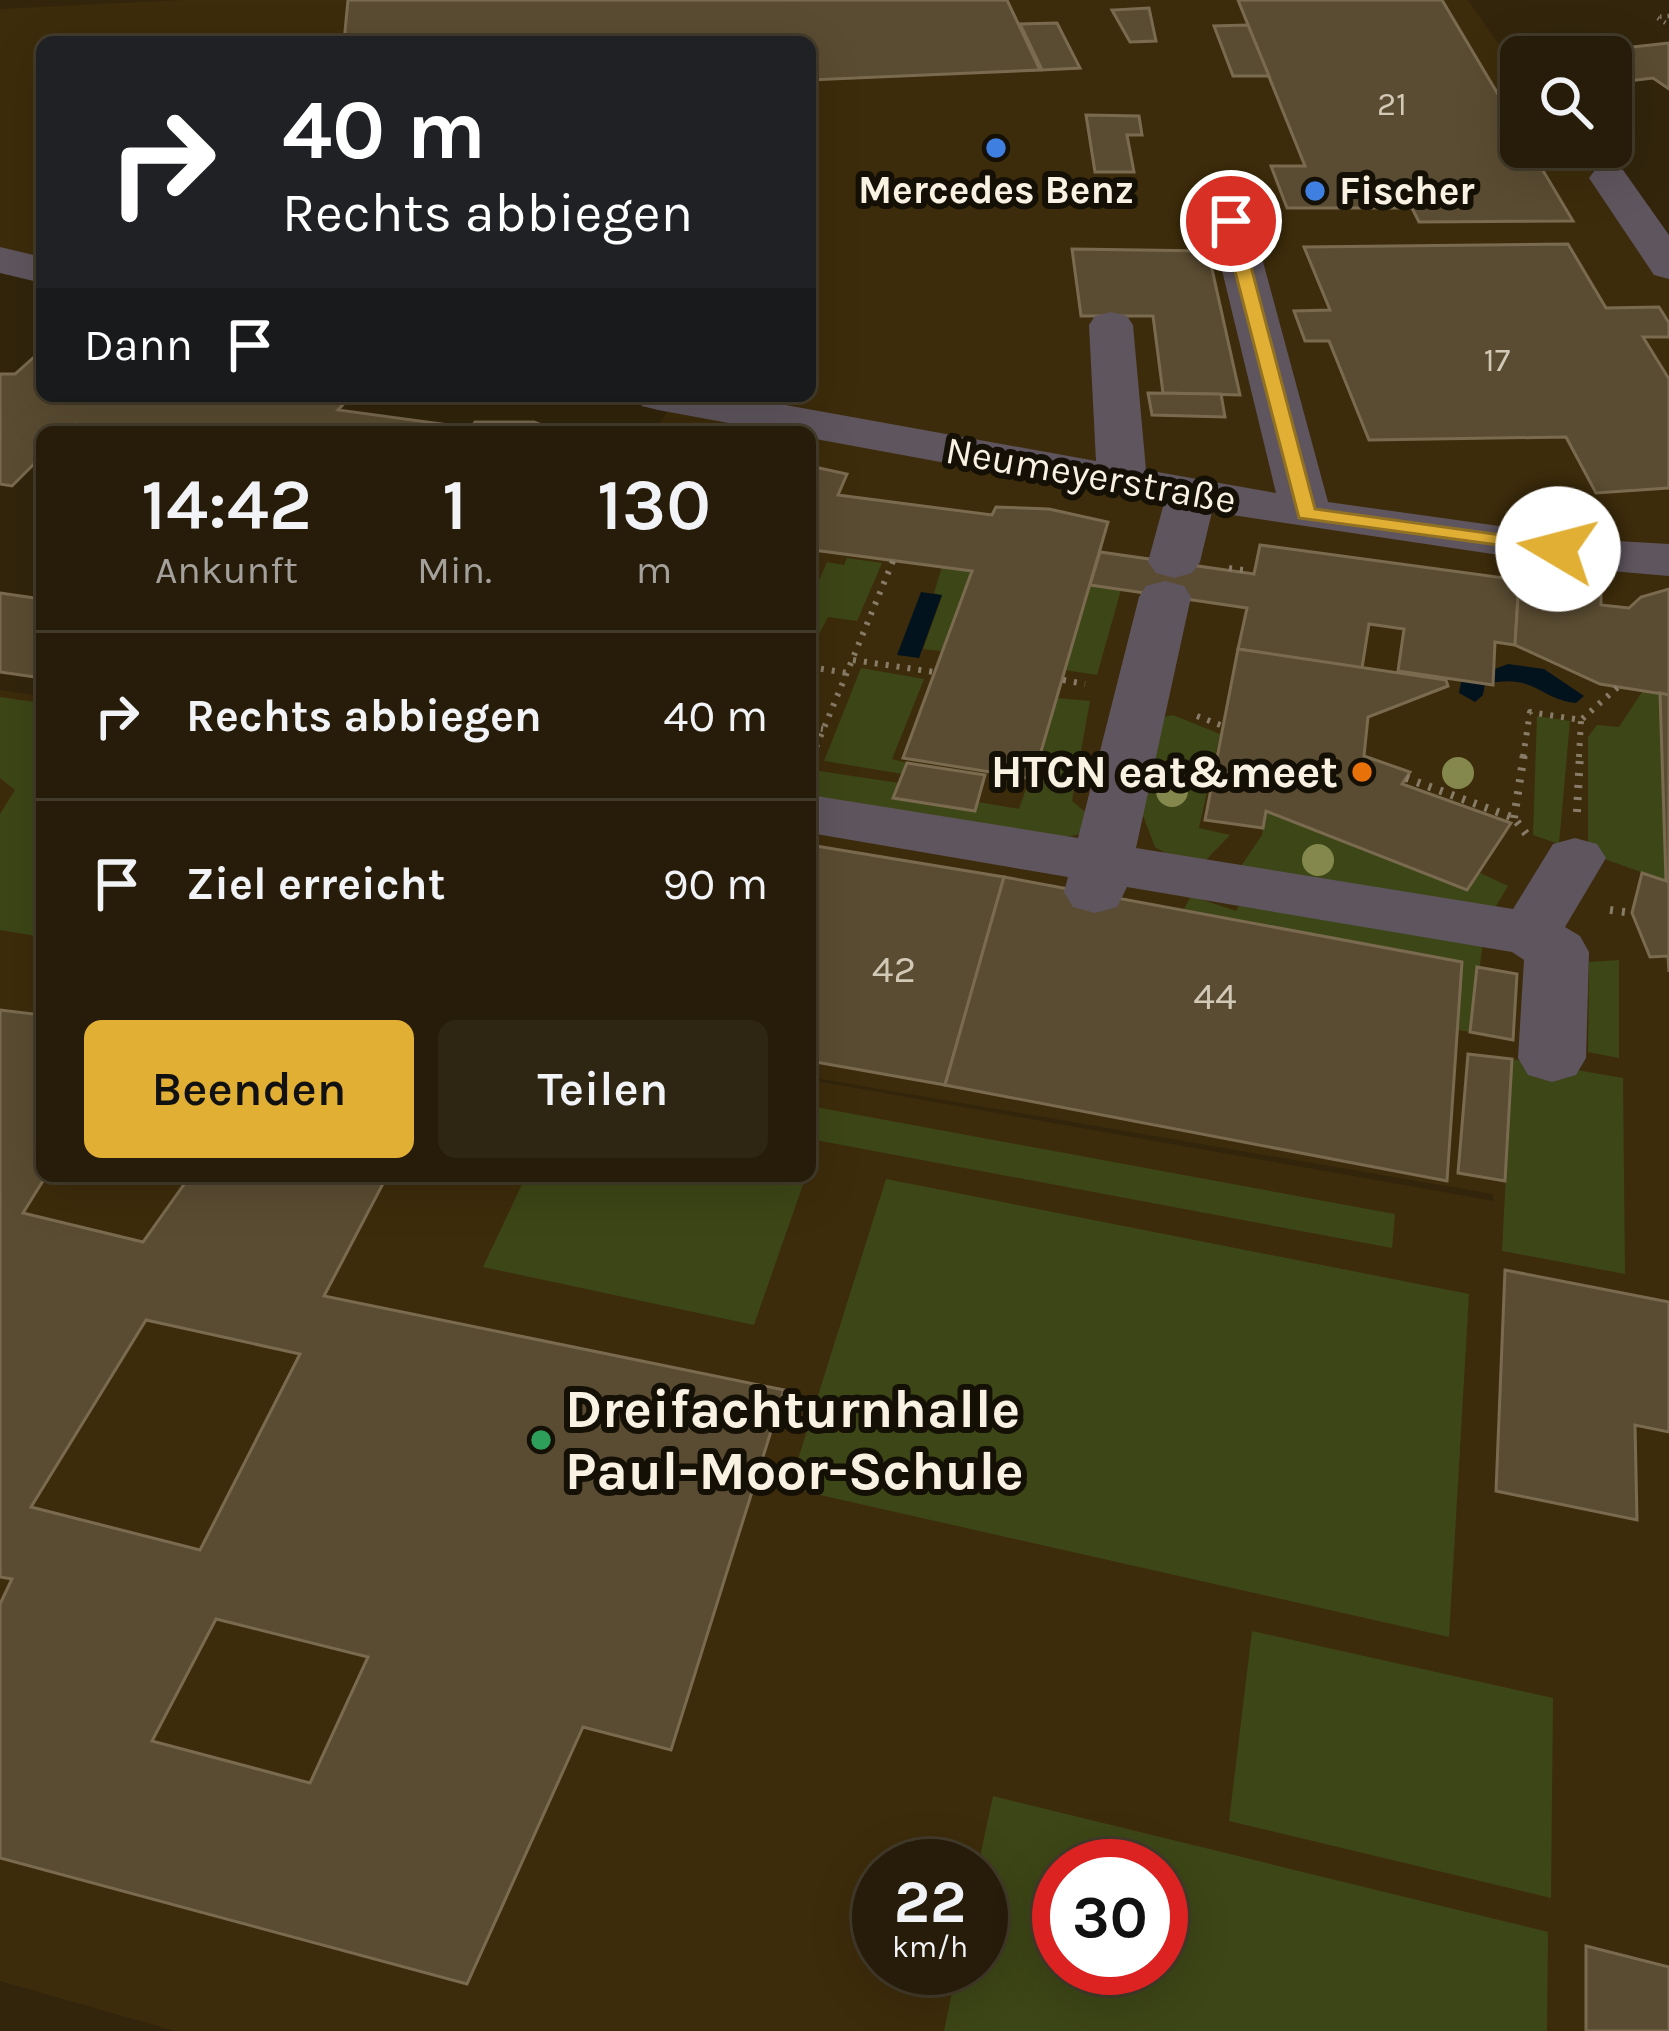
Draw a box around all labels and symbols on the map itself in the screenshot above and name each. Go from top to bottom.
house number: 21 [1377,85,1407,123]
marker: Mercedes Benz [983,135,1009,161]
place label: Mercedes Benz [858,167,1134,213]
place label: Fischer [1339,168,1475,214]
pin [1180,170,1282,272]
marker: Fischer [1302,178,1328,204]
house number: 17 [1484,341,1510,379]
street label: Neumeyerstraße [942,427,1240,523]
position arrow [1495,486,1621,612]
place label: HTCN eat&meet [991,746,1338,798]
marker: HTCN eat&meet [1349,759,1375,785]
house number: 42 [872,946,916,992]
house number: 44 [1193,973,1237,1019]
place label: Dreifachturnhalle Paul-Moor-Schule [565,1377,1024,1503]
marker: Dreifachturnhalle Paul-Moor-Schule [528,1427,554,1453]
speed limit sign: 30 [1032,1839,1188,1995]

